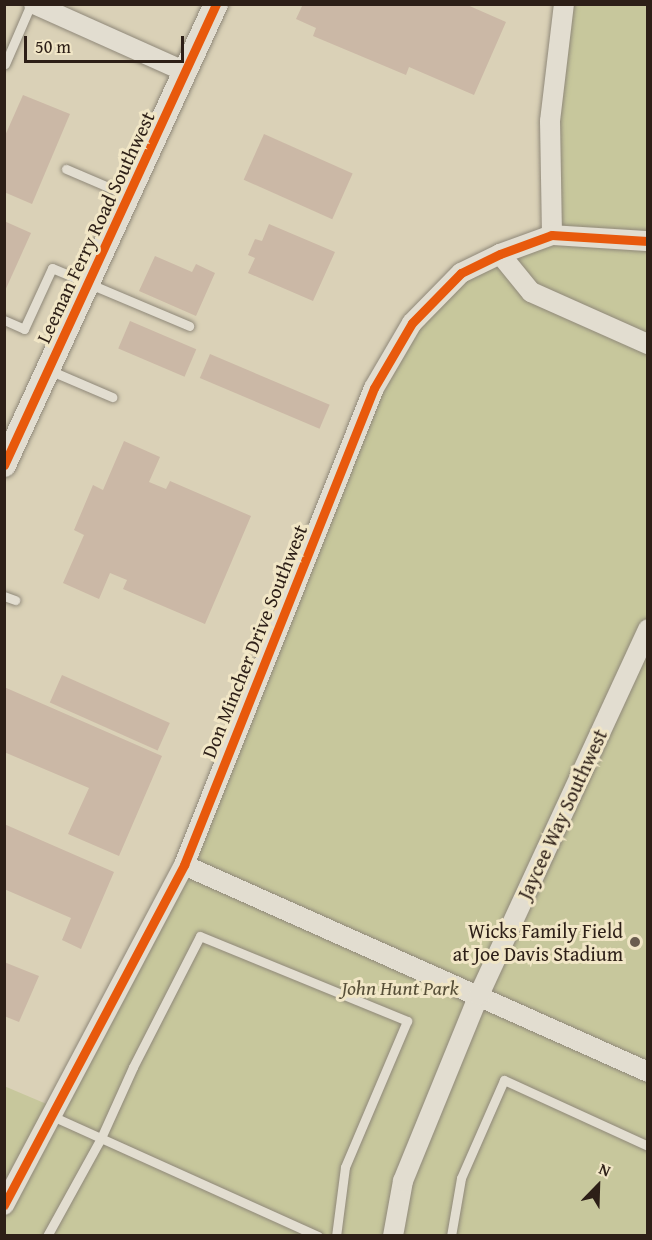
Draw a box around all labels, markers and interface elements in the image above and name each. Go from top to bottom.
scale bar [27,24,188,62]
text: 50 m [35,33,71,60]
street label: Leeman Ferry Road Southwest [31,107,159,347]
street label: Don Mincher Drive Southwest [196,521,312,761]
street label: Jaycee Way Southwest [512,725,612,903]
place label: Wicks Family Field at Joe Davis Stadium [453,918,623,965]
marker: Wicks Family Field at Joe Davis Stadium [628,935,642,949]
park label: John Hunt Park [341,975,459,999]
north arrow [568,1156,628,1216]
text: N [595,1156,615,1183]

